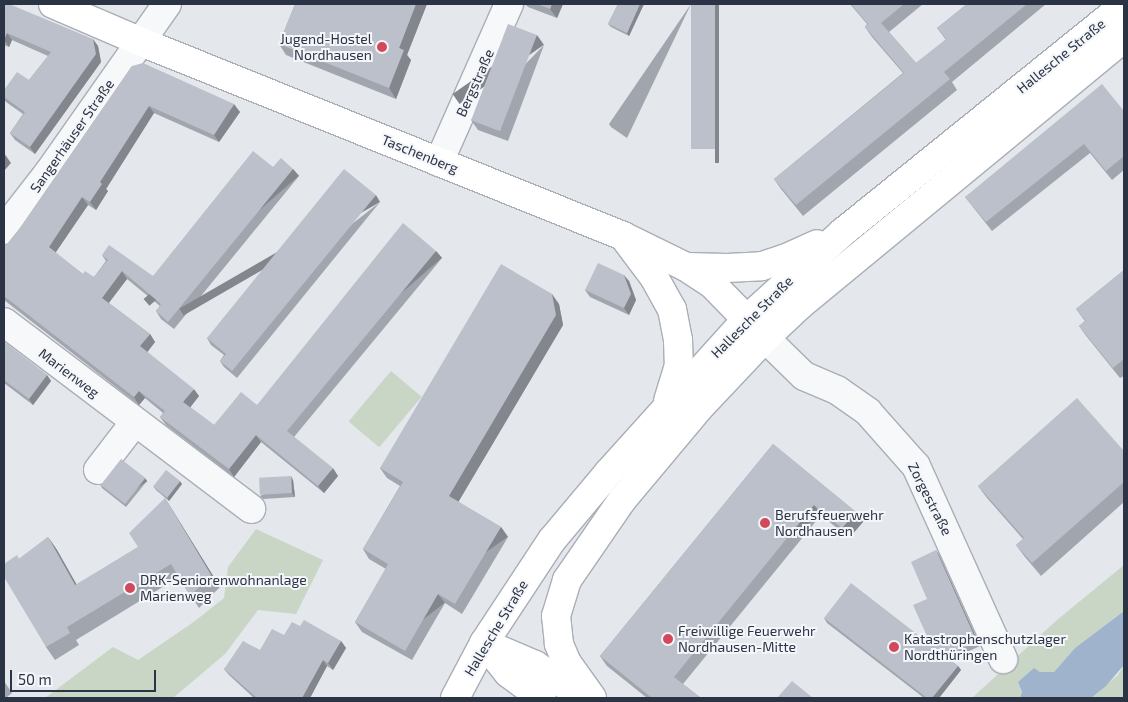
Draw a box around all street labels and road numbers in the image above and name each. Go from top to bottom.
street label: Hallesche Straße [1013,15,1109,97]
street label: Bergstraße [453,47,497,119]
street label: Sangerhäuser Straße [26,76,118,196]
street label: Taschenberg [379,131,461,177]
street label: Hallesche Straße [708,273,796,361]
street label: Marienweg [35,345,103,401]
street label: Zorgestraße [904,460,956,538]
street label: Hallesche Straße [461,577,531,679]

